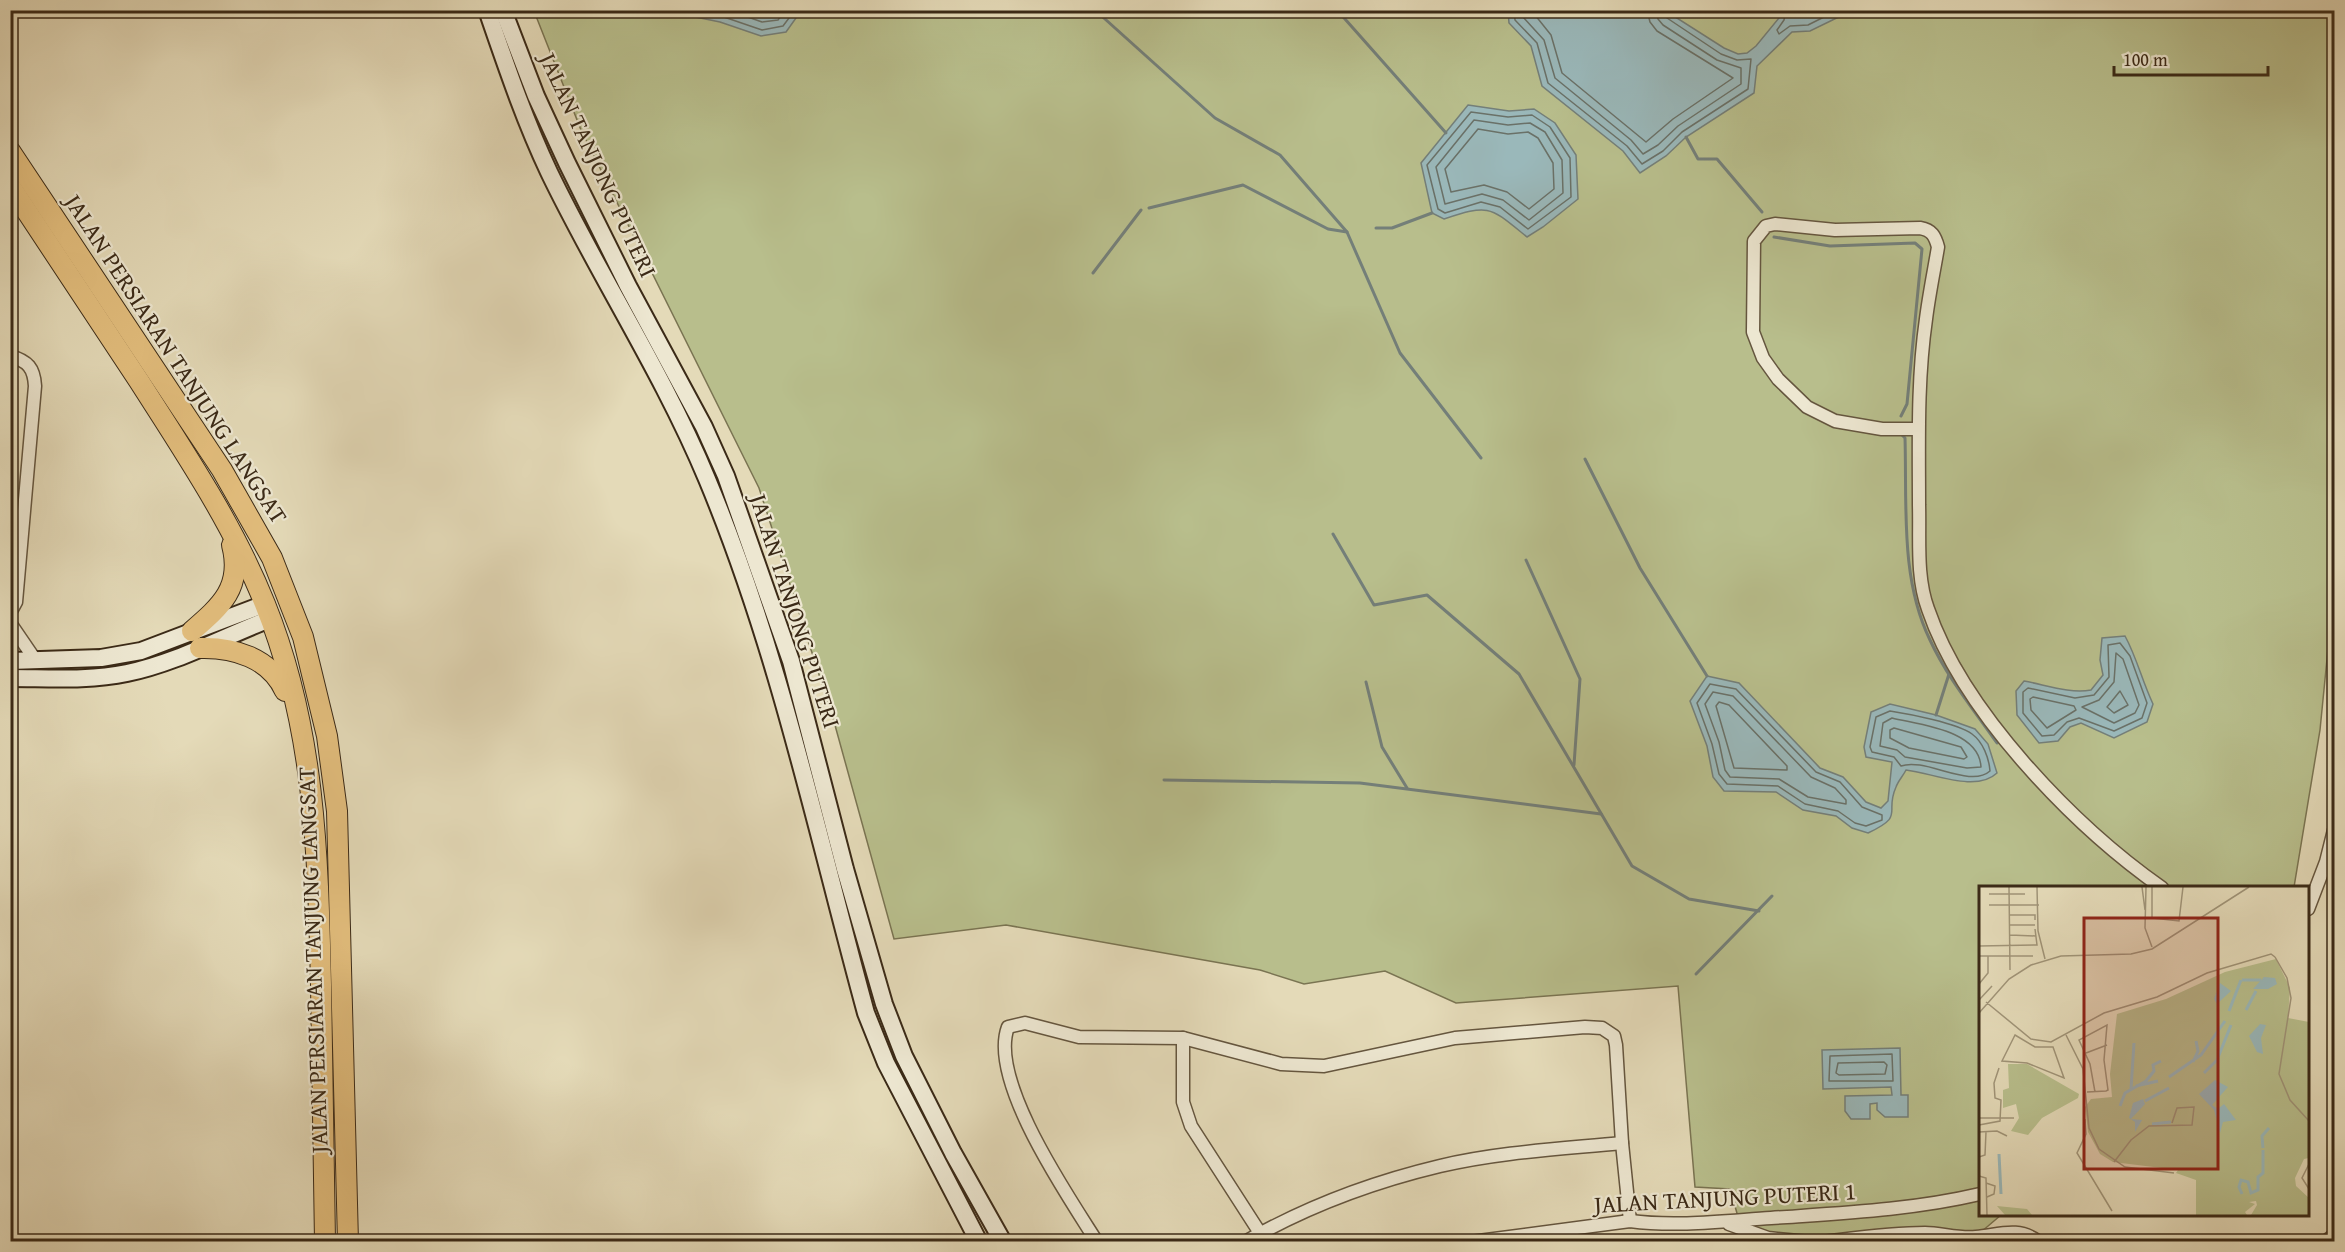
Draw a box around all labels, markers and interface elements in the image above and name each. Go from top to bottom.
scale bar [2114,39,2268,77]
street label: JALAN TANJONG PUTERI [530,44,666,283]
text: 100 m [2123,46,2168,73]
street label: JALAN PERSIARAN TANJUNG LANGSAT [55,185,296,530]
street label: JALAN TANJONG PUTERI [740,486,850,732]
street label: JALAN PERSIARAN TANJUNG LANGSAT [288,766,337,1157]
inset map [1979,886,2309,1216]
street label: JALAN TANJUNG PUTERI 1 [1590,1173,1857,1222]

